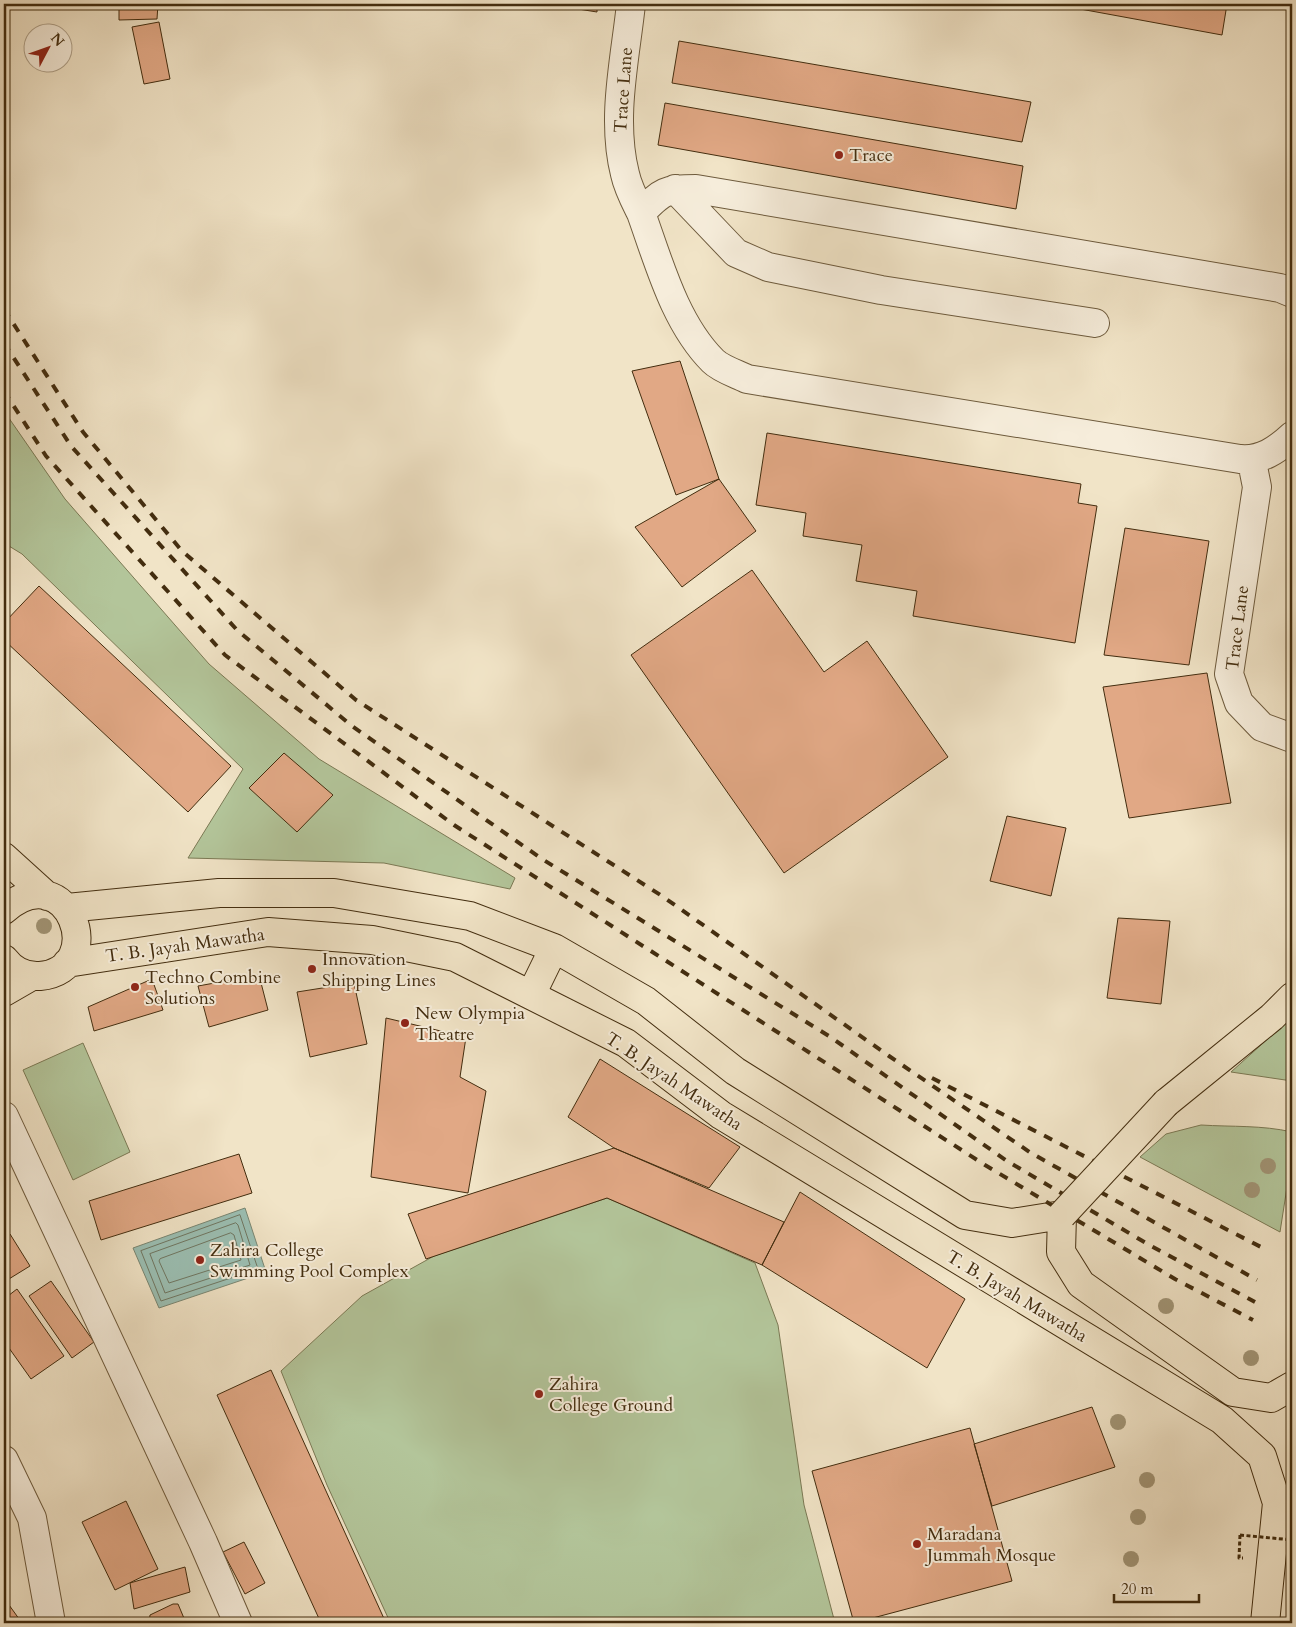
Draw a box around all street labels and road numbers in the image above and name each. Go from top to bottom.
street label: Trace Lane [608,46,639,134]
street label: Trace Lane [1220,584,1255,672]
street label: T. B. Jayah Mawatha [104,922,266,969]
street label: T. B. Jayah Mawatha [600,1026,747,1137]
street label: T. B. Jayah Mawatha [942,1244,1092,1349]

